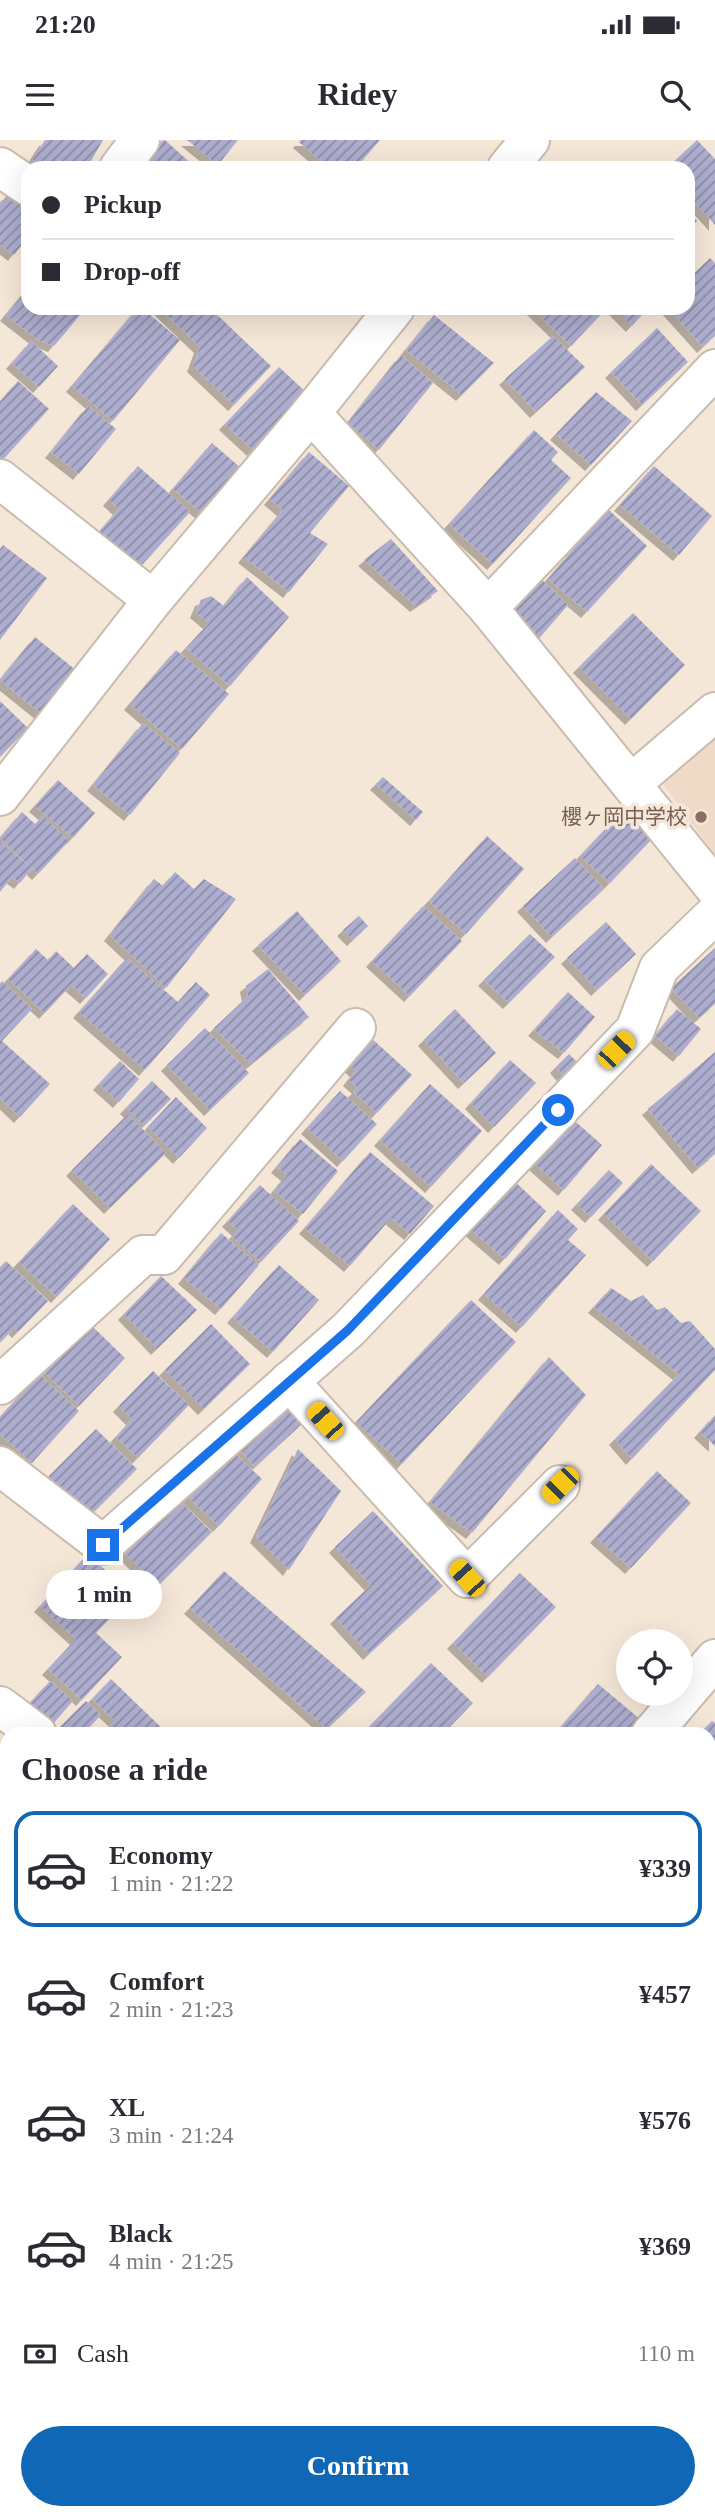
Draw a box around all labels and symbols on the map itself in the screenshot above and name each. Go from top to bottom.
place label: 櫻ヶ岡中学校 [561,805,687,829]
marker: 櫻ヶ岡中学校 [693,809,709,825]
car [594,1028,639,1072]
route start [542,1094,574,1126]
car [304,1398,347,1444]
car [538,1463,583,1507]
route end [87,1529,119,1561]
car [446,1555,489,1601]
callout: 1 min [45,1570,161,1618]

